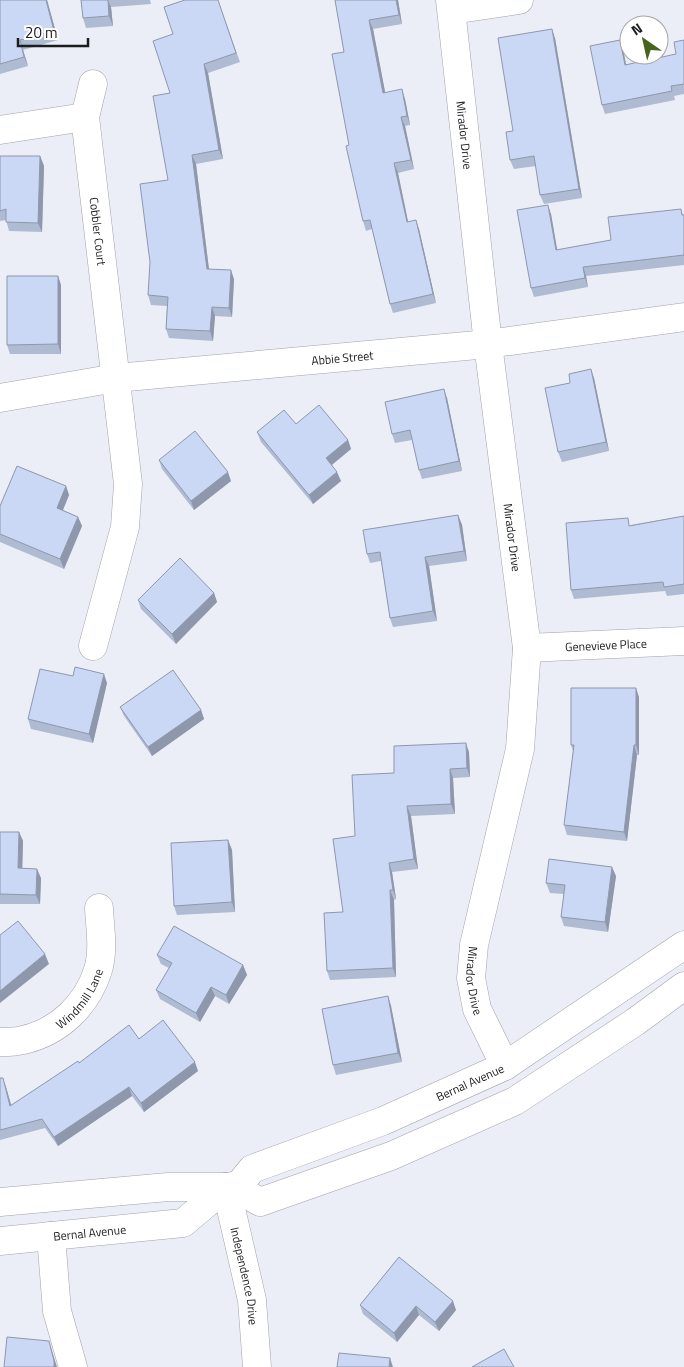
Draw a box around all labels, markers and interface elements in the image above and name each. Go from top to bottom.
scale bar [18,15,88,47]
north arrow [619,15,669,65]
text: N [627,17,646,40]
text: 20 m [25,21,58,44]
street label: Mirador Drive [452,100,478,170]
street label: Cobbler Court [85,196,112,267]
street label: Abbie Street [311,345,375,370]
street label: Mirador Drive [499,502,527,573]
street label: Genevieve Place [565,633,647,656]
street label: Mirador Drive [461,946,488,1018]
street label: Windmill Lane [51,966,107,1033]
street label: Bernal Avenue [432,1058,507,1106]
street label: Bernal Avenue [52,1219,127,1245]
street label: Independence Drive [226,1225,263,1326]

